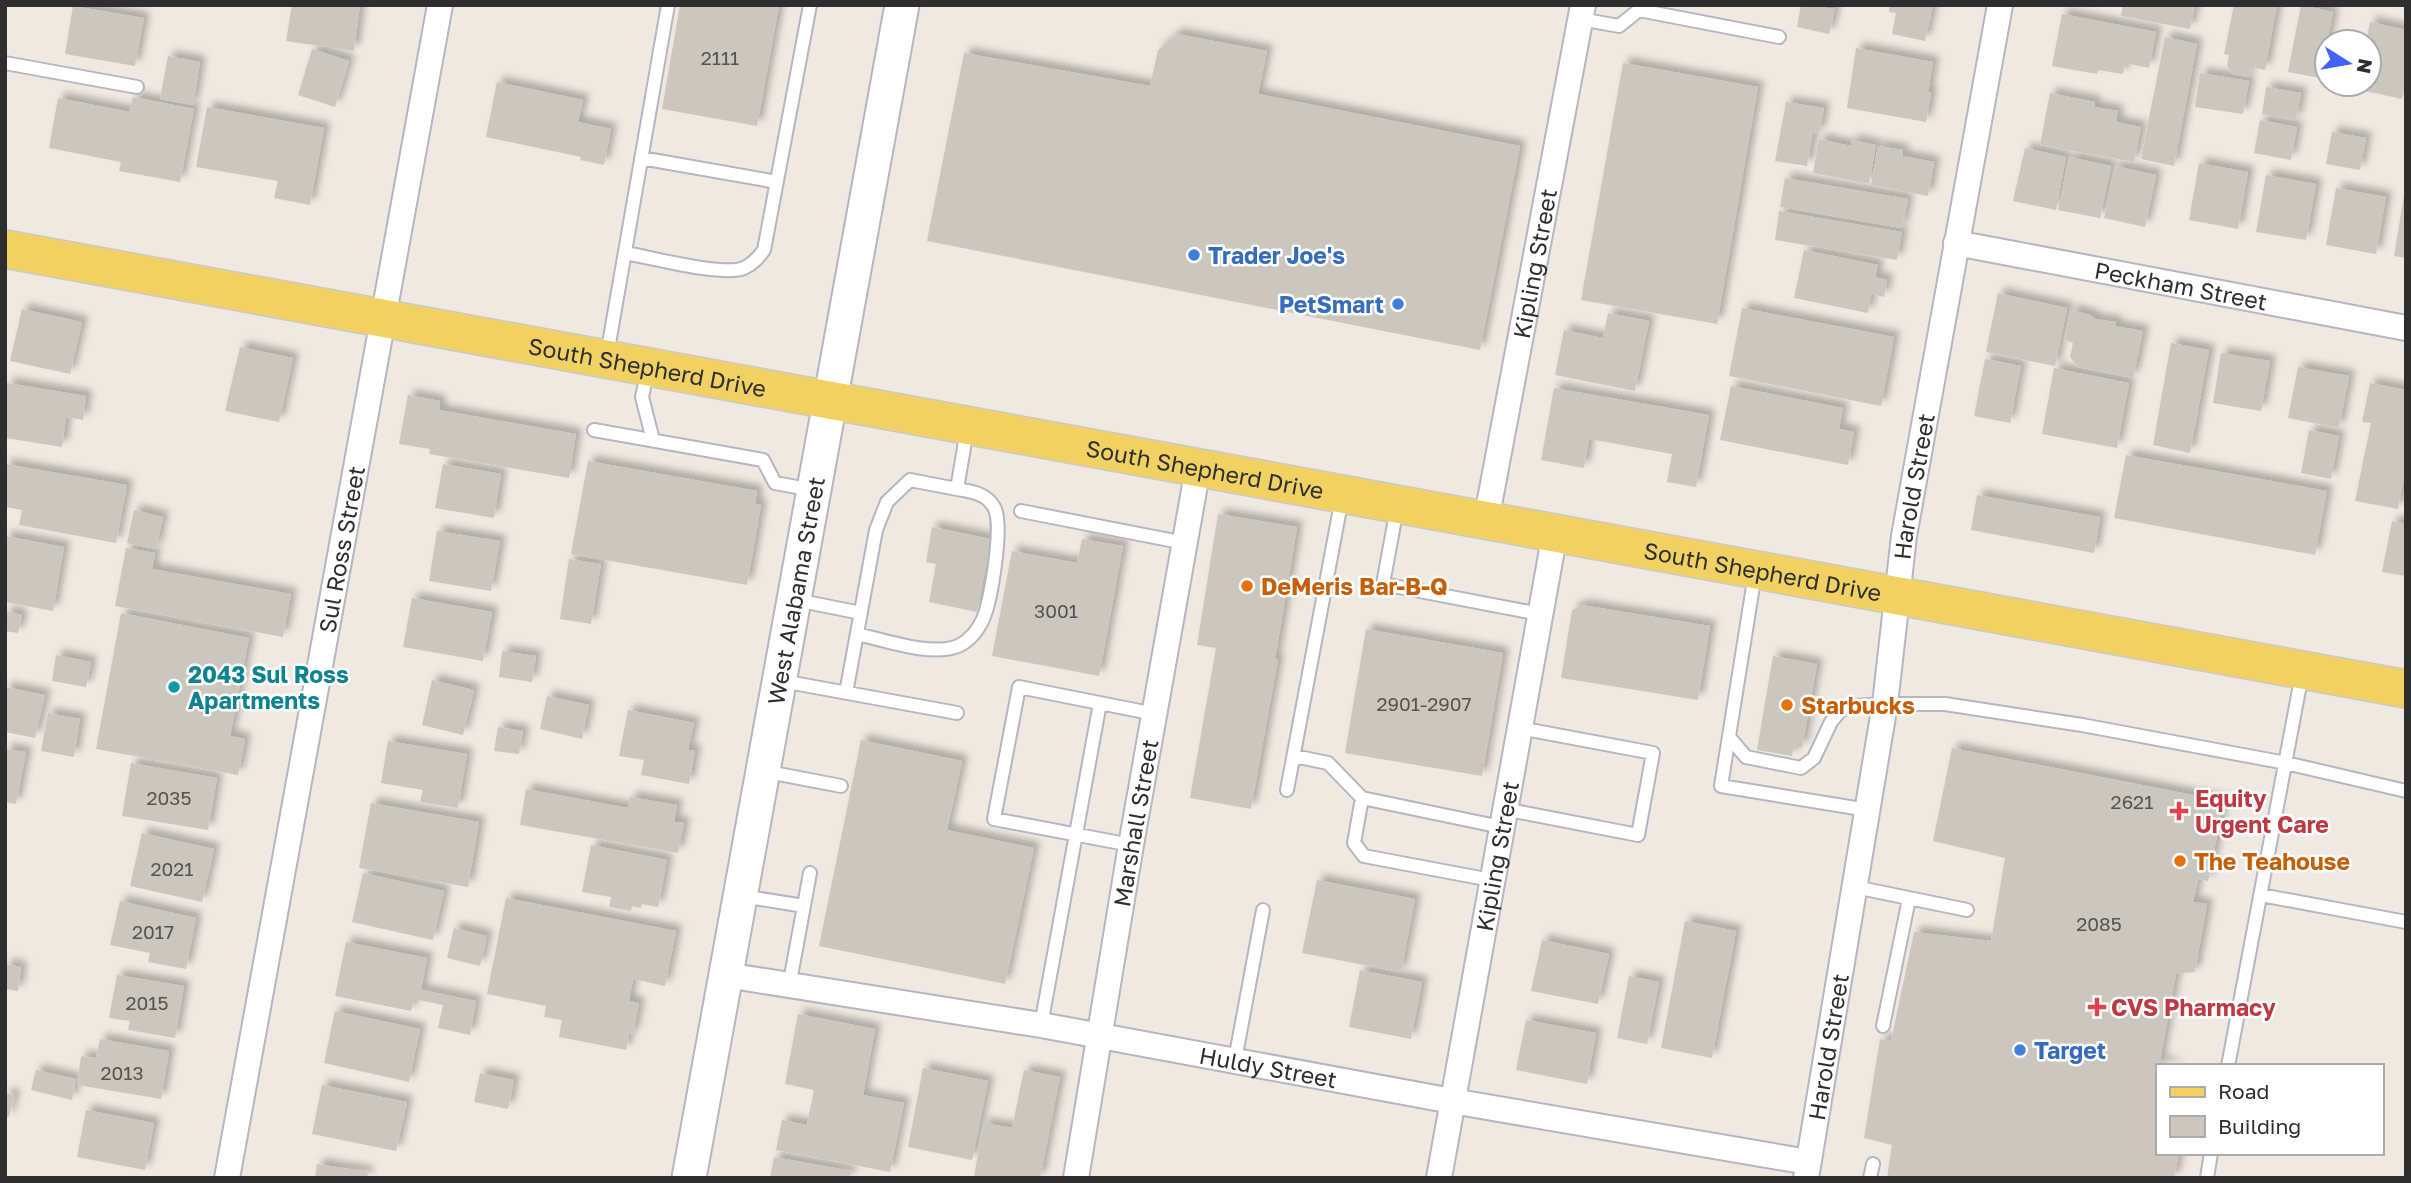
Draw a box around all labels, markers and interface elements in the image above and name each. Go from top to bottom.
north arrow [2313,28,2383,98]
house number: 2111 [701,46,739,69]
text: N [2353,57,2378,76]
street label: Kipling Street [1507,186,1562,341]
place label: Trader Joe's [1208,241,1345,269]
marker: Trader Joe's [1186,247,1202,263]
street label: Peckham Street [2092,255,2270,316]
place label: PetSmart [1279,290,1384,318]
marker: PetSmart [1390,296,1406,312]
street label: South Shepherd Drive [526,331,768,402]
street label: Harold Street [1887,411,1940,561]
street label: South Shepherd Drive [1084,433,1326,504]
street label: Sul Ross Street [312,464,370,635]
street label: West Alabama Street [761,474,830,707]
street label: South Shepherd Drive [1642,536,1884,607]
place label: DeMeris Bar-B-Q [1261,572,1448,600]
marker: DeMeris Bar-B-Q [1239,578,1255,594]
house number: 3001 [1034,599,1078,622]
place label: 2043 Sul Ross Apartments [188,660,349,714]
marker: 2043 Sul Ross Apartments [166,679,182,695]
place label: Starbucks [1801,691,1915,719]
house number: 2901-2907 [1376,692,1472,715]
marker: Starbucks [1779,697,1795,713]
street label: Marshall Street [1107,737,1164,909]
street label: Kipling Street [1470,779,1524,933]
place label: Equity Urgent Care [2195,784,2329,838]
house number: 2035 [147,786,191,809]
house number: 2621 [2111,790,2153,813]
marker: Equity Urgent Care [2169,801,2189,821]
place label: The Teahouse [2194,847,2350,875]
marker: The Teahouse [2172,853,2188,869]
house number: 2021 [150,857,194,880]
house number: 2085 [2076,912,2122,935]
house number: 2017 [132,920,174,943]
street label: Harold Street [1802,971,1854,1122]
house number: 2015 [125,991,169,1014]
place label: CVS Pharmacy [2111,993,2276,1021]
marker: CVS Pharmacy [2089,999,2105,1015]
place label: Target [2034,1036,2106,1064]
street label: Huldy Street [1197,1041,1339,1093]
marker: Target [2012,1042,2028,1058]
house number: 2013 [100,1061,144,1084]
legend [2156,1064,2383,1155]
text: Road [2218,1078,2269,1104]
text: Building [2218,1113,2301,1139]

